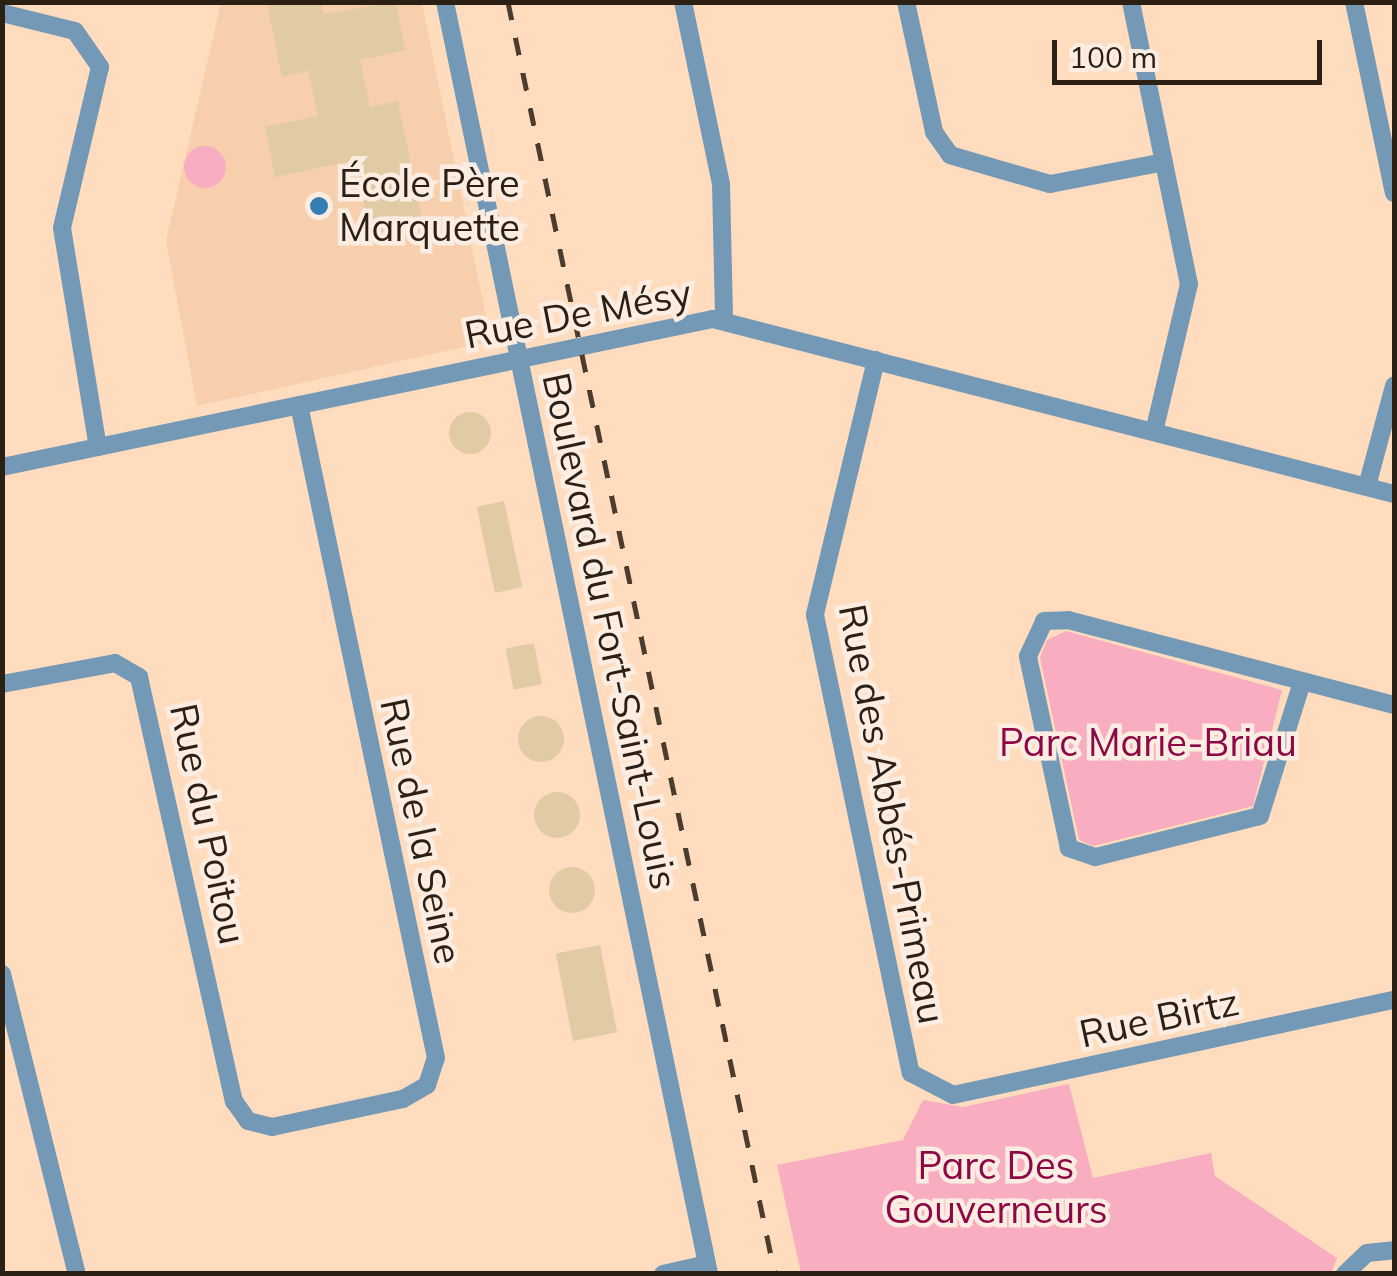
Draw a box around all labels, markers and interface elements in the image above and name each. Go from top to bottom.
scale bar [1057,20,1327,82]
text: 100 m [1069,38,1157,76]
place label: École Père Marquette [339,161,520,250]
marker: École Père Marquette [308,195,330,217]
street label: Rue De Mésy [461,270,695,358]
street label: Boulevard du Fort-Saint-Louis [533,369,687,893]
street label: Rue des Abbés-Primeau [829,600,955,1028]
street label: Rue de la Seine [371,694,471,968]
street label: Rue du Poitou [160,700,256,948]
park label: Parc Marie-Briau [999,720,1297,766]
street label: Rue Birtz [1075,979,1243,1057]
park label: Parc Des Gouverneurs [884,1143,1108,1232]

